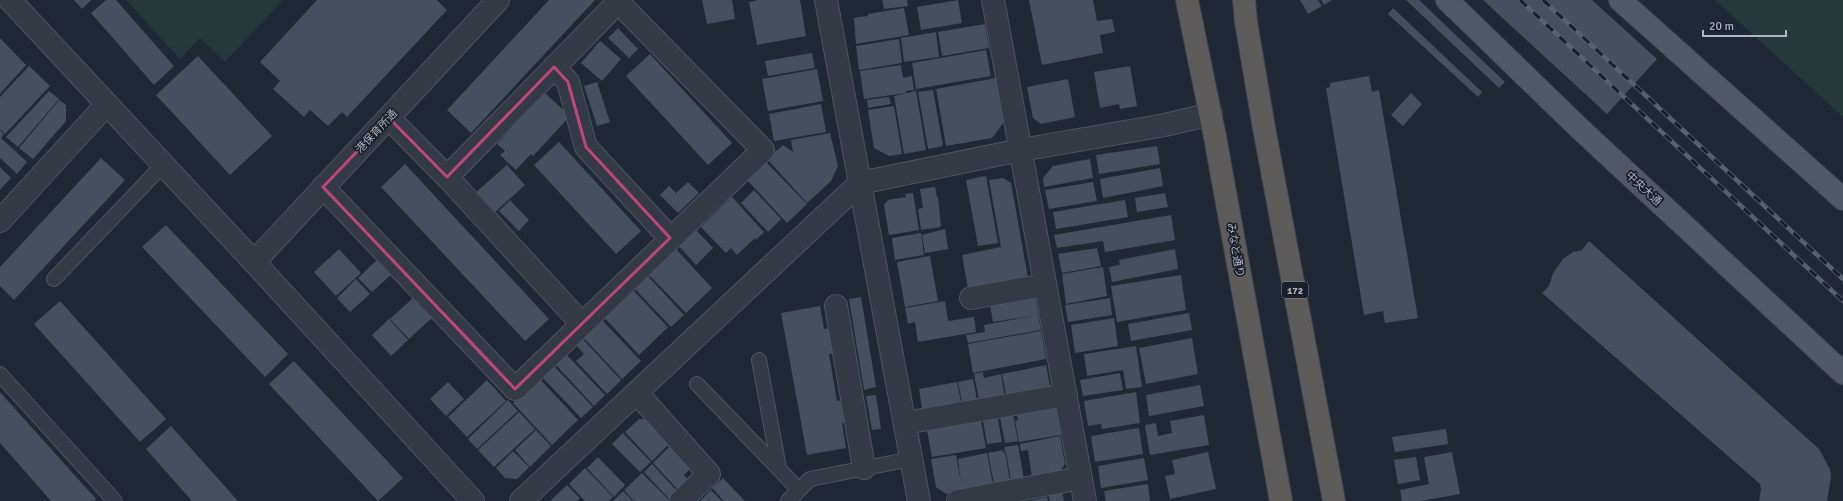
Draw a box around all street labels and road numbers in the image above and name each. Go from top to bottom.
street label: 港保育所通 [353,107,400,156]
street label: 中央大通 [1623,169,1664,208]
street label: みなと通り [1224,222,1247,278]
road number: 172 [1282,282,1308,298]

